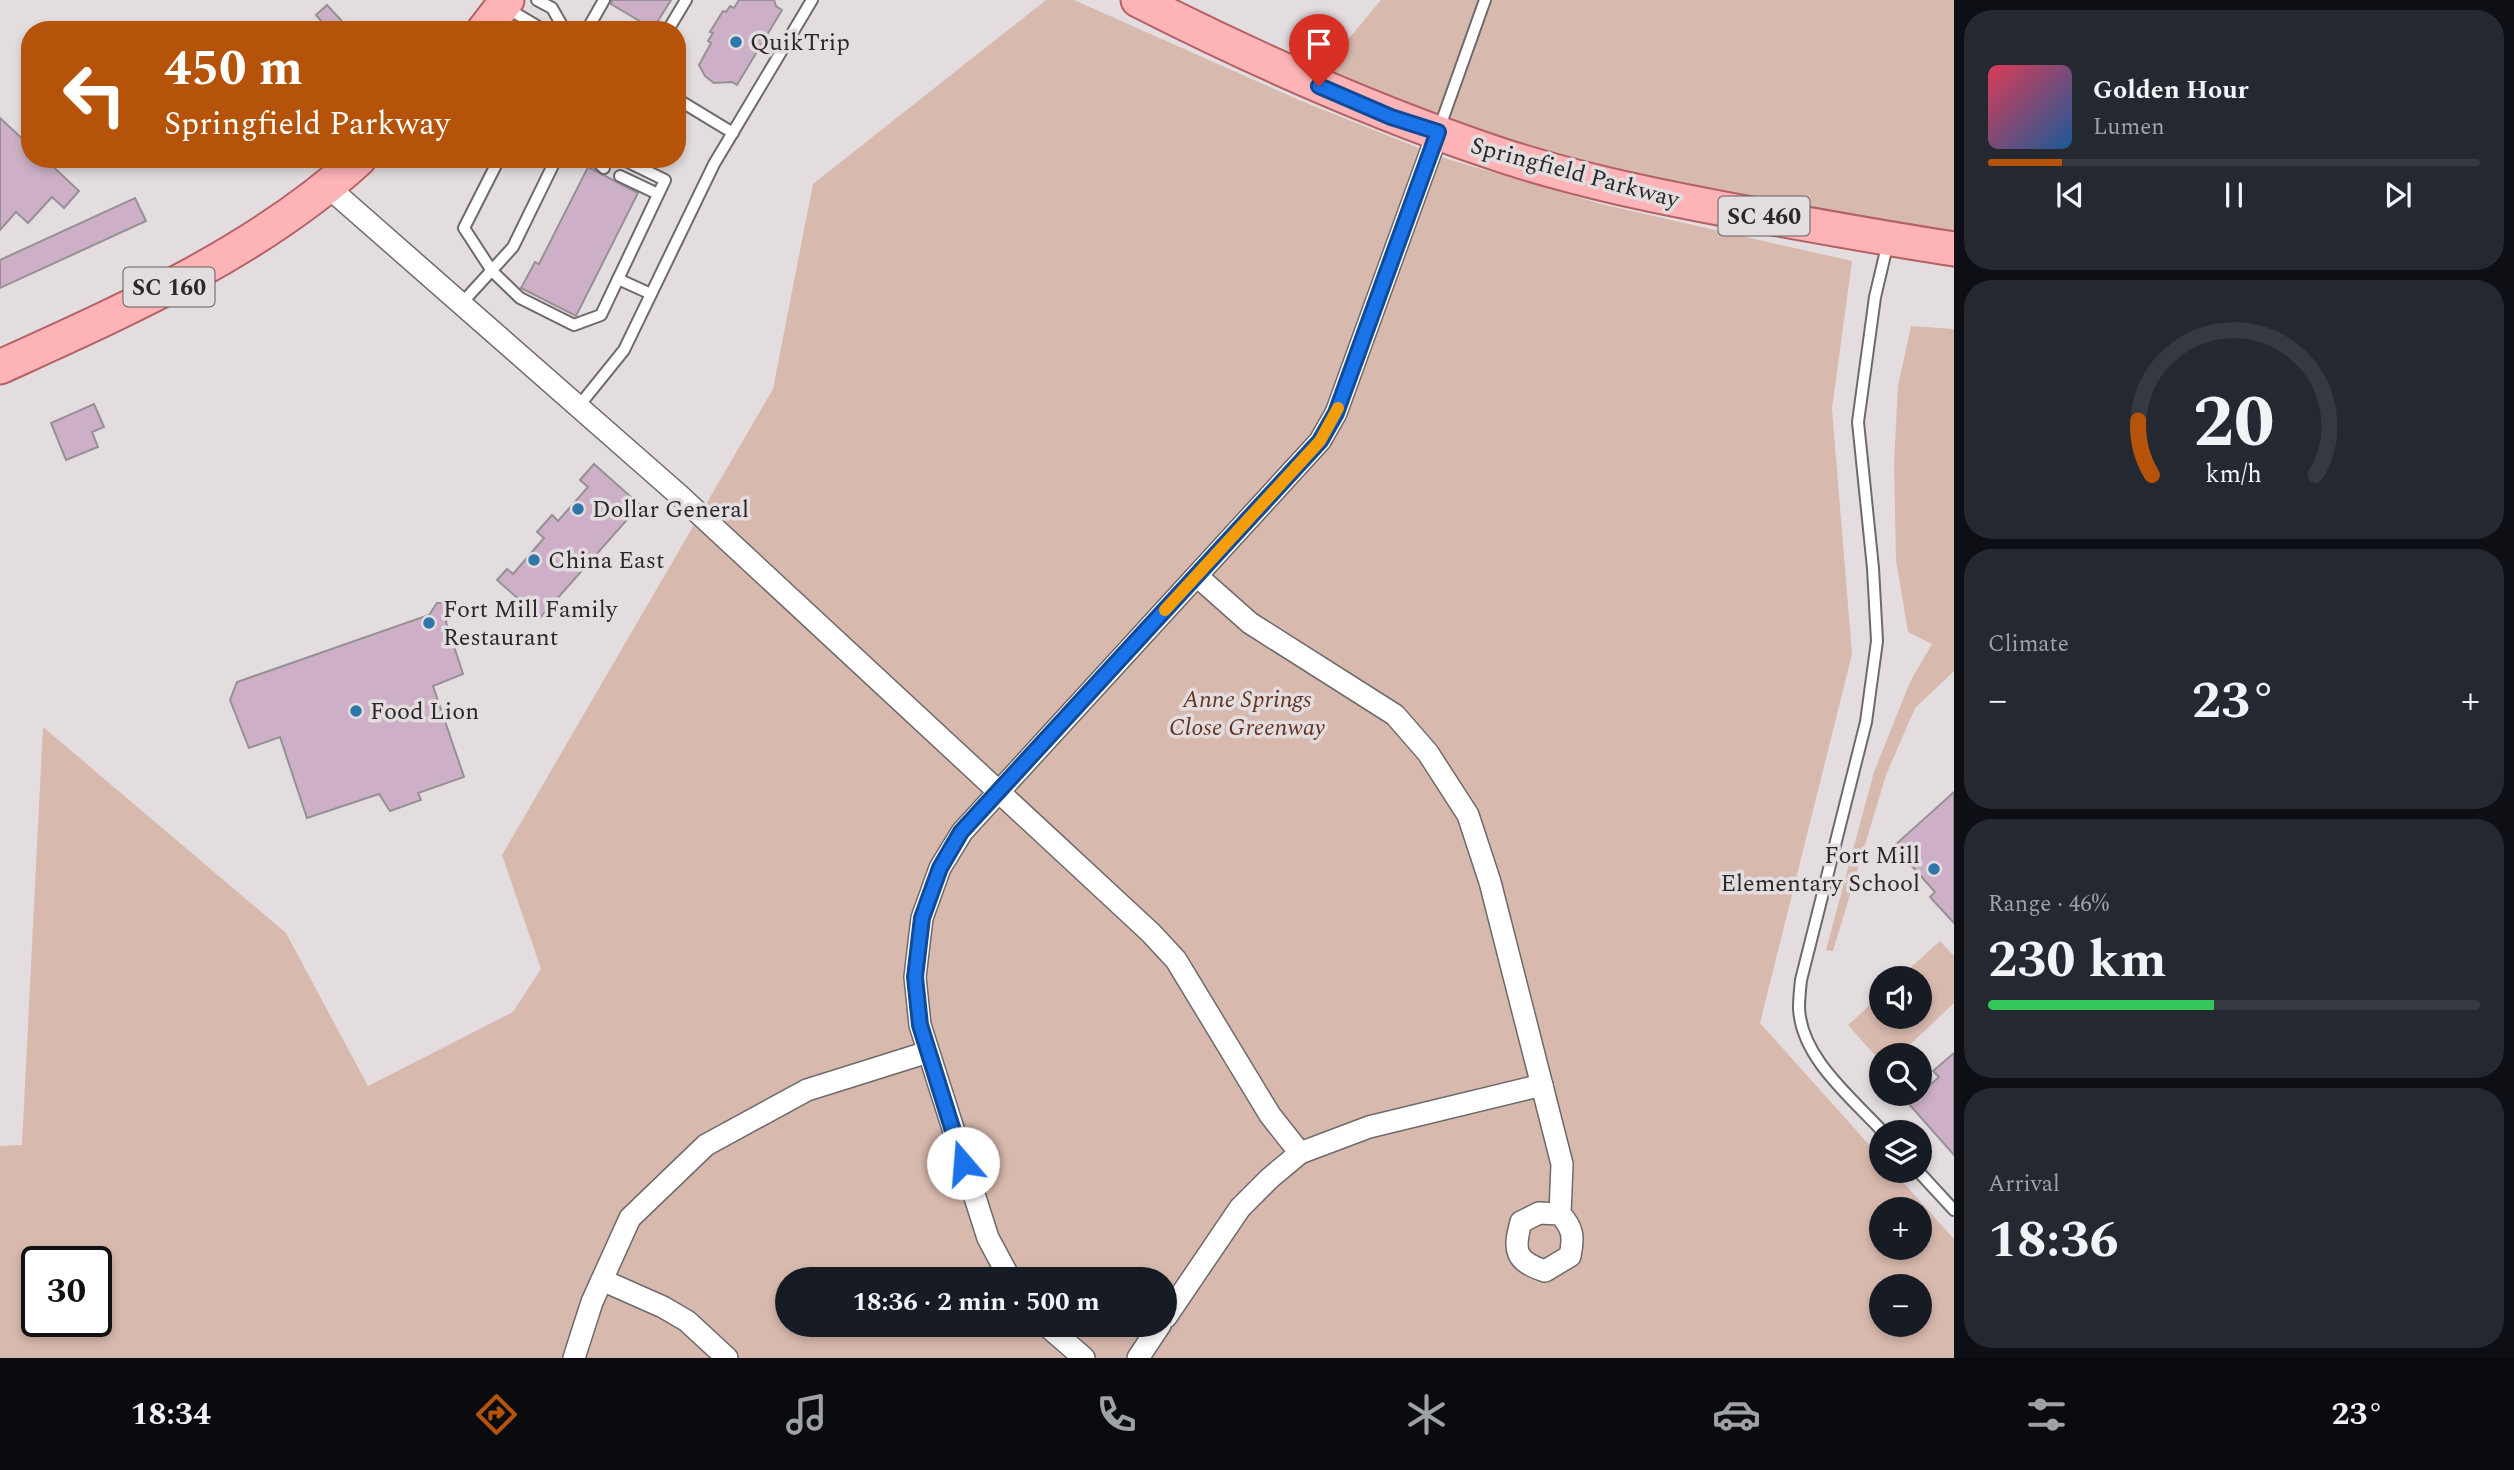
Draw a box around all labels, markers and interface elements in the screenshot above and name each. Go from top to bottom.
pin [1289,14,1349,86]
place label: QuikTrip [750,25,850,61]
icon: arrive [1300,25,1338,63]
text: 450 m [164,32,303,107]
marker: QuikTrip [728,34,744,50]
icon: left [49,49,140,140]
text: Golden Hour [2093,70,2249,110]
text: Springfield Parkway [164,100,450,149]
text: Lumen [2093,110,2165,145]
street label: Springfield Parkway [1466,128,1684,219]
icon: previous [2051,176,2089,214]
icon: pause [2215,176,2253,214]
icon: next [2379,176,2417,214]
road number: SC 460 [1718,196,1810,236]
road number: SC 160 [124,268,214,306]
text: 20 [2193,369,2275,480]
text: km/h [2206,456,2262,494]
place label: Dollar General [592,492,749,528]
marker: Dollar General [570,501,586,517]
place label: China East [548,543,664,579]
marker: China East [526,552,542,568]
place label: Fort Mill Family Restaurant [443,592,619,656]
marker: Fort Mill Family Restaurant [421,615,437,631]
text: Climate [1988,627,2069,662]
text: 23° [2192,662,2276,741]
text: − [1988,672,2007,730]
text: + [2461,672,2480,730]
park label: Anne Springs Close Greenway [1169,682,1325,746]
place label: Food Lion [370,694,479,730]
marker: Food Lion [348,703,364,719]
place label: Fort Mill Elementary School [1720,838,1920,902]
marker: Fort Mill Elementary School [1926,861,1942,877]
text: Range · 46% [1988,887,2109,922]
text: 230 km [1988,921,2167,1000]
map controls [1869,966,1932,1337]
button: sound [1869,966,1932,1029]
button: search [1869,1043,1932,1106]
button: layers [1869,1120,1932,1183]
position arrow [926,1126,1000,1200]
text: Arrival [1988,1167,2060,1202]
button: + [1869,1197,1932,1260]
text: 18:36 [1988,1201,2119,1280]
speed limit sign: 30 [21,1246,112,1337]
button: − [1869,1274,1932,1337]
text: 18:36 · 2 min · 500 m [852,1282,1100,1322]
text: 18:34 [130,1390,211,1439]
icon: directions [472,1390,521,1439]
icon: music [782,1390,831,1439]
icon: phone [1092,1390,1141,1439]
icon: climate [1402,1390,1451,1439]
icon: car [1712,1390,1761,1439]
icon: filters [2022,1390,2071,1439]
text: 23° [2332,1390,2383,1439]

